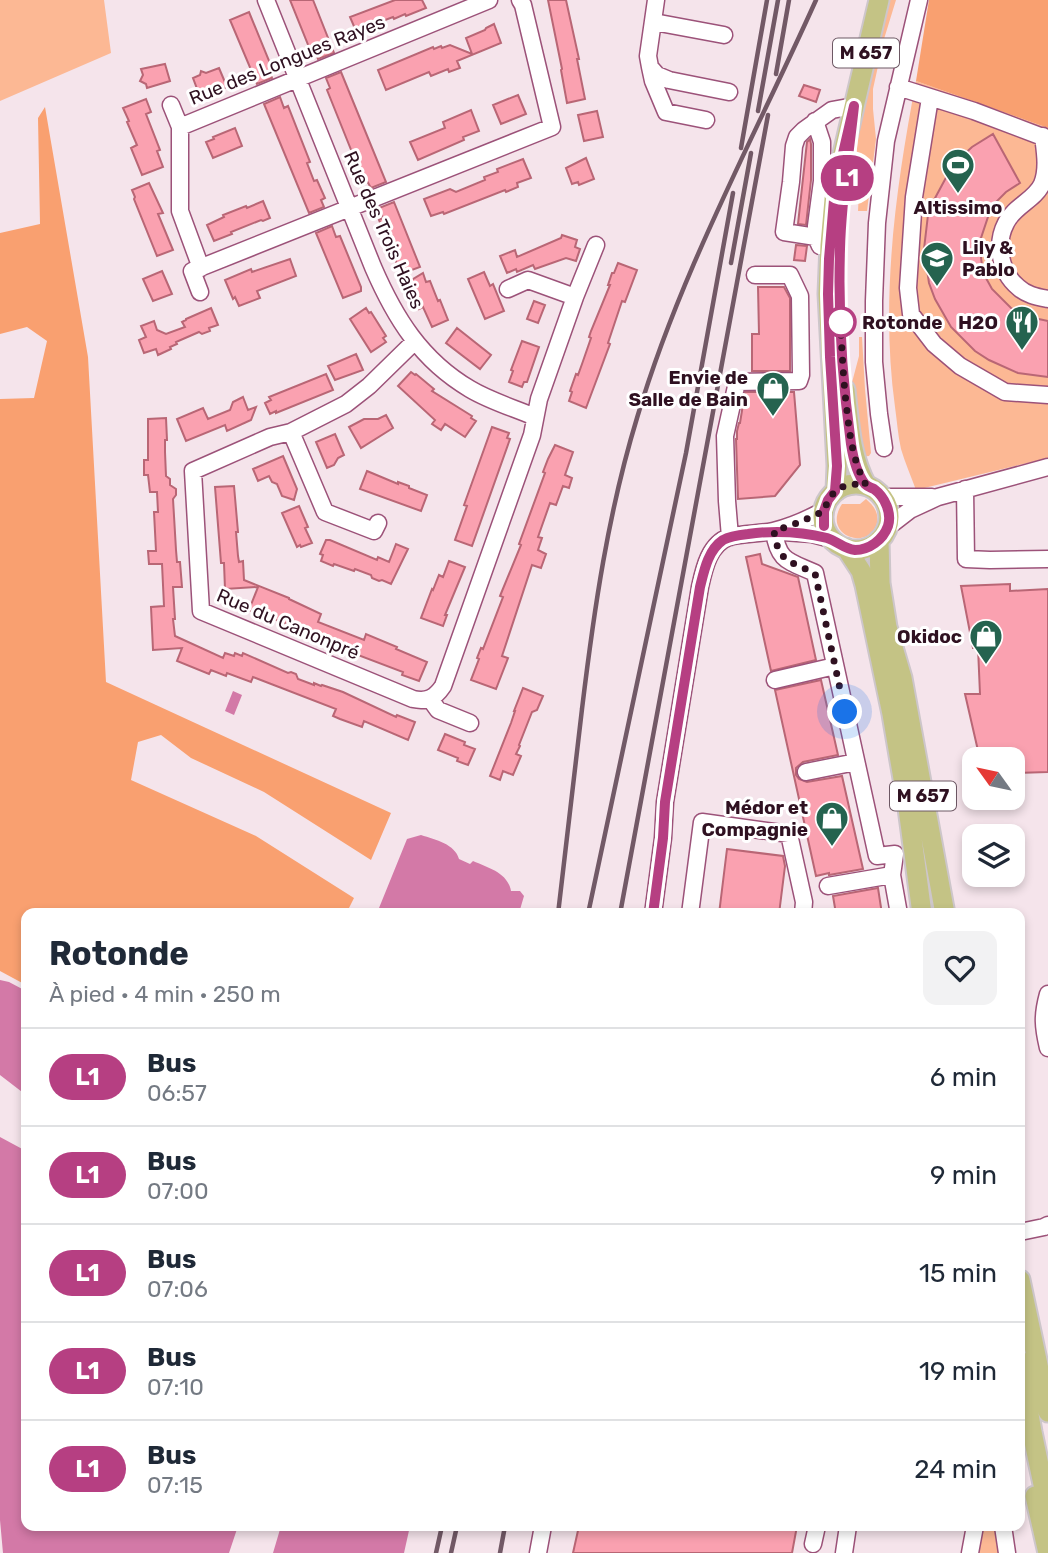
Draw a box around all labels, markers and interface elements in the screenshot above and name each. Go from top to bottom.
street label: Rue des Longues Rayes [186,10,388,110]
road number: M 657 [833,38,899,68]
sports icon: Altissimo [939,146,977,195]
street label: Rue des Trois Haies [339,148,429,312]
line badge: L1 [816,155,878,201]
text: L1 [835,164,859,192]
place label: Altissimo [914,196,1002,219]
place label: Lily & Pablo [962,236,1015,281]
school or university icon: Lily & Pablo [918,239,956,288]
restaurant icon: H2O [1003,303,1041,352]
marker: Rotonde [826,307,856,337]
place label: Rotonde [862,311,943,334]
place label: H2O [958,311,998,334]
place label: Envie de Salle de Bain [628,366,748,411]
shop icon: Envie de Salle de Bain [754,369,792,418]
street label: Rue du Canonpré [213,584,363,664]
shop icon: Okidoc [967,617,1005,666]
place label: Okidoc [897,625,962,648]
your location [827,694,862,729]
north arrow [962,747,1026,810]
map controls [962,747,1025,887]
road number: M 657 [890,782,956,810]
place label: Médor et Compagnie [701,796,808,841]
shop icon: Médor et Compagnie [813,799,851,848]
button: layers [962,824,1025,887]
button: heart [923,931,997,1005]
text: Rotonde [49,934,189,973]
text: À pied · 4 min · 250 m [49,980,281,1008]
text: Bus [147,1048,196,1079]
text: 6 min [930,1062,997,1093]
text: L1 [75,1063,100,1091]
text: 06:57 [147,1079,207,1107]
text: Bus [147,1146,196,1177]
text: 9 min [930,1160,997,1191]
text: L1 [75,1161,100,1189]
text: 07:00 [147,1177,209,1205]
text: Bus [147,1244,196,1275]
text: 15 min [919,1258,997,1289]
text: L1 [75,1259,100,1287]
text: 07:06 [147,1275,208,1303]
text: Bus [147,1342,196,1373]
text: 19 min [919,1356,997,1387]
text: L1 [75,1357,100,1385]
text: 07:10 [147,1373,204,1401]
text: Bus [147,1440,196,1471]
text: 24 min [914,1454,997,1485]
text: L1 [75,1455,100,1483]
text: 07:15 [147,1471,203,1499]

